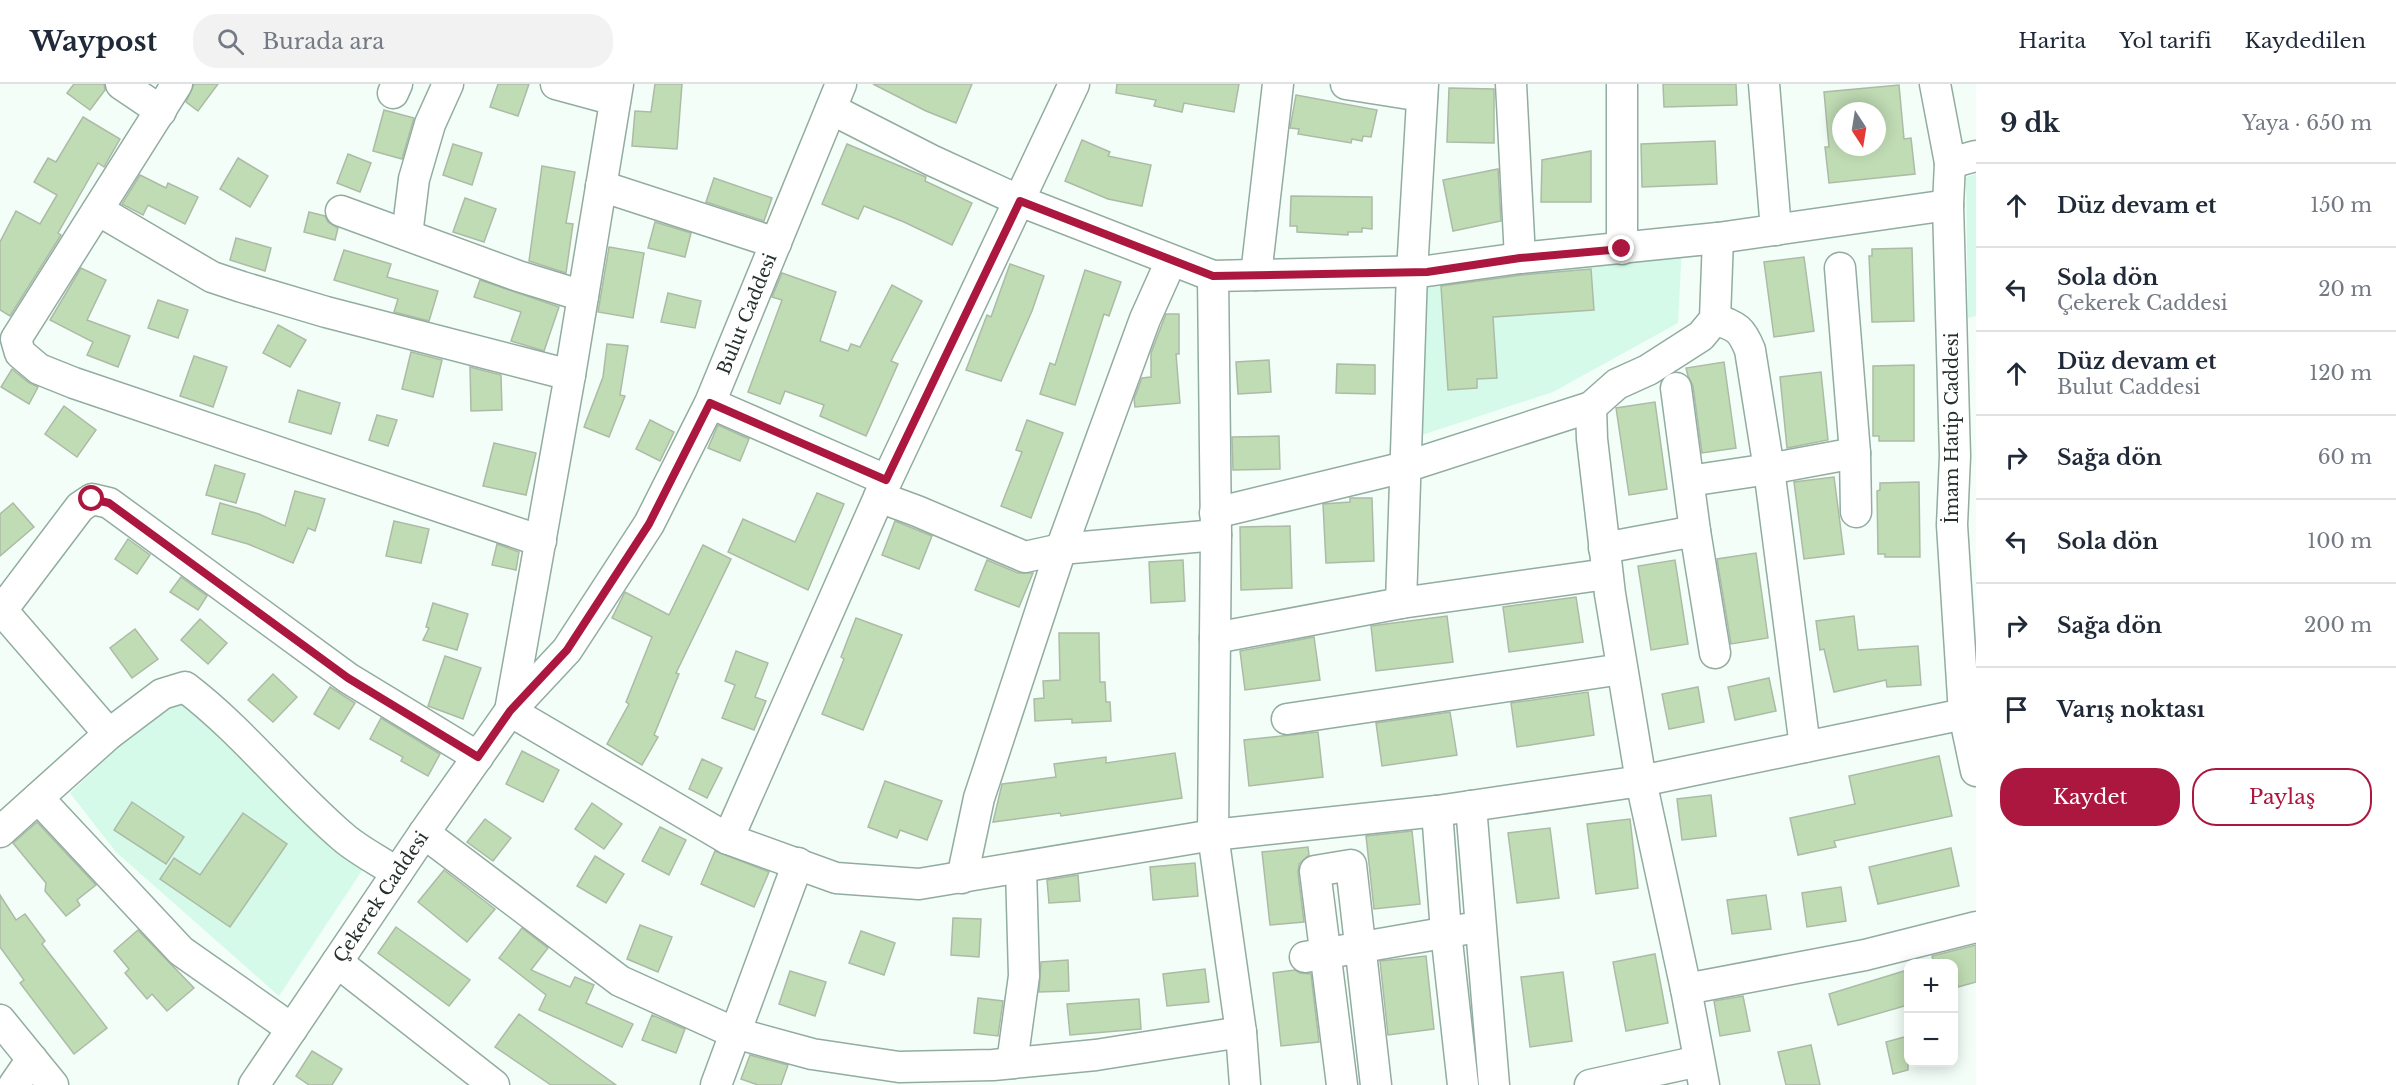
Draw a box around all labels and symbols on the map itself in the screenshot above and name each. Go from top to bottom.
north arrow [1832,102,1886,156]
route end [1608,235,1634,261]
street label: Bulut Caddesi [713,250,781,378]
street label: İmam Hatip Caddesi [1940,332,1963,524]
route start [78,485,104,511]
street label: Çekerek Caddesi [329,827,433,967]

